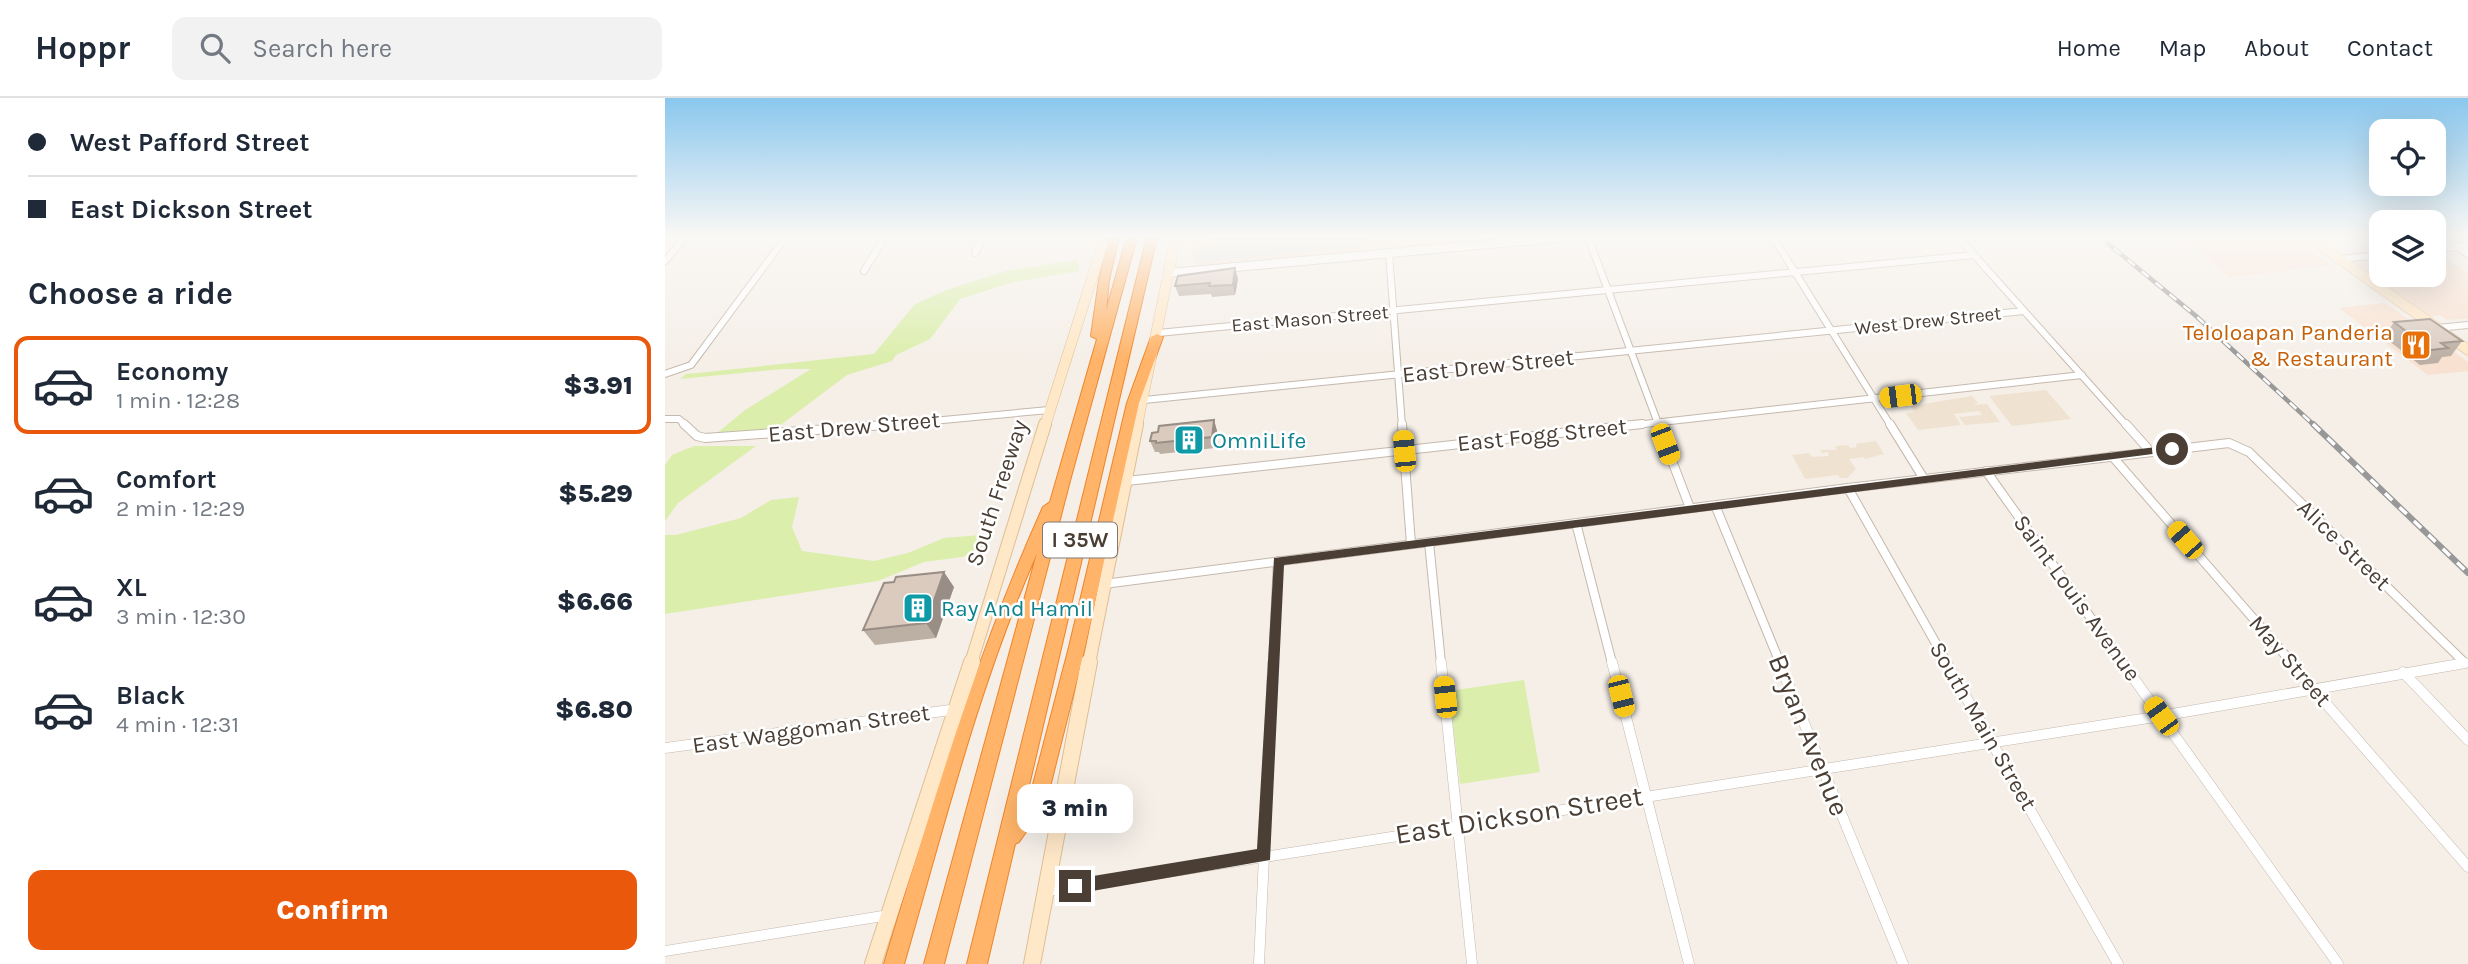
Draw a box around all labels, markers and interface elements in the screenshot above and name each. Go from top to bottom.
search box [172,17,662,80]
text: Hoppr [35,29,130,67]
icon: search [196,29,234,67]
text: Search here [252,33,392,64]
text: Home [2057,34,2121,62]
text: Map [2159,34,2206,62]
text: About [2244,34,2309,62]
text: Contact [2347,34,2433,62]
map controls [2369,119,2446,287]
button: locate [2369,119,2446,196]
text: West Pafford Street [70,127,310,158]
text: East Dickson Street [70,194,313,225]
button: layers [2369,210,2446,287]
text: Choose a ride [28,275,233,312]
street label: East Mason Street [1230,301,1390,337]
street label: West Drew Street [1854,302,2002,340]
place label: Teloloapan Panderia & Restaurant [2183,319,2393,372]
restaurant icon: Teloloapan Panderia & Restaurant [2399,328,2433,362]
street label: East Drew Street [1401,344,1575,388]
icon: car [32,354,95,417]
text: Economy [116,356,228,387]
text: $3.91 [563,370,633,401]
car [1878,383,1923,409]
text: 1 min · 12:28 [116,387,240,414]
street label: East Drew Street [767,406,941,448]
street label: East Fogg Street [1456,413,1628,457]
street label: South Freeway [961,416,1033,570]
car [1648,421,1683,467]
building icon: OmniLife [1172,423,1206,457]
place label: OmniLife [1212,427,1306,454]
car [1392,429,1417,473]
route start [2156,433,2188,465]
icon: car [32,462,95,525]
text: Comfort [116,464,217,495]
text: $5.29 [558,478,633,509]
street label: Alice Street [2292,494,2396,596]
text: 2 min · 12:29 [116,495,245,522]
street label: Saint Louis Avenue [2008,510,2146,686]
car [2164,517,2207,563]
road number: I 35W [1043,522,1117,558]
icon: car [32,570,95,633]
text: XL [116,572,147,603]
text: $6.66 [557,586,633,617]
building icon: Ray And Hamil [901,591,935,625]
place label: Ray And Hamil [941,595,1093,622]
text: 3 min · 12:30 [116,603,246,630]
street label: May Street [2243,610,2337,712]
street label: South Main Street [1924,637,2042,815]
street label: Bryan Avenue [1762,649,1856,821]
car [1606,673,1637,719]
car [1433,675,1458,719]
icon: car [32,678,95,741]
text: Black [116,680,185,711]
car [2141,693,2182,739]
text: $6.80 [555,694,633,725]
street label: East Waggoman Street [691,699,932,759]
text: 4 min · 12:31 [116,711,239,738]
street label: East Dickson Street [1393,779,1645,851]
callout: 3 min [1017,784,1133,834]
text: 3 min [1042,795,1108,822]
button: Confirm [28,870,637,950]
route end [1059,870,1091,902]

